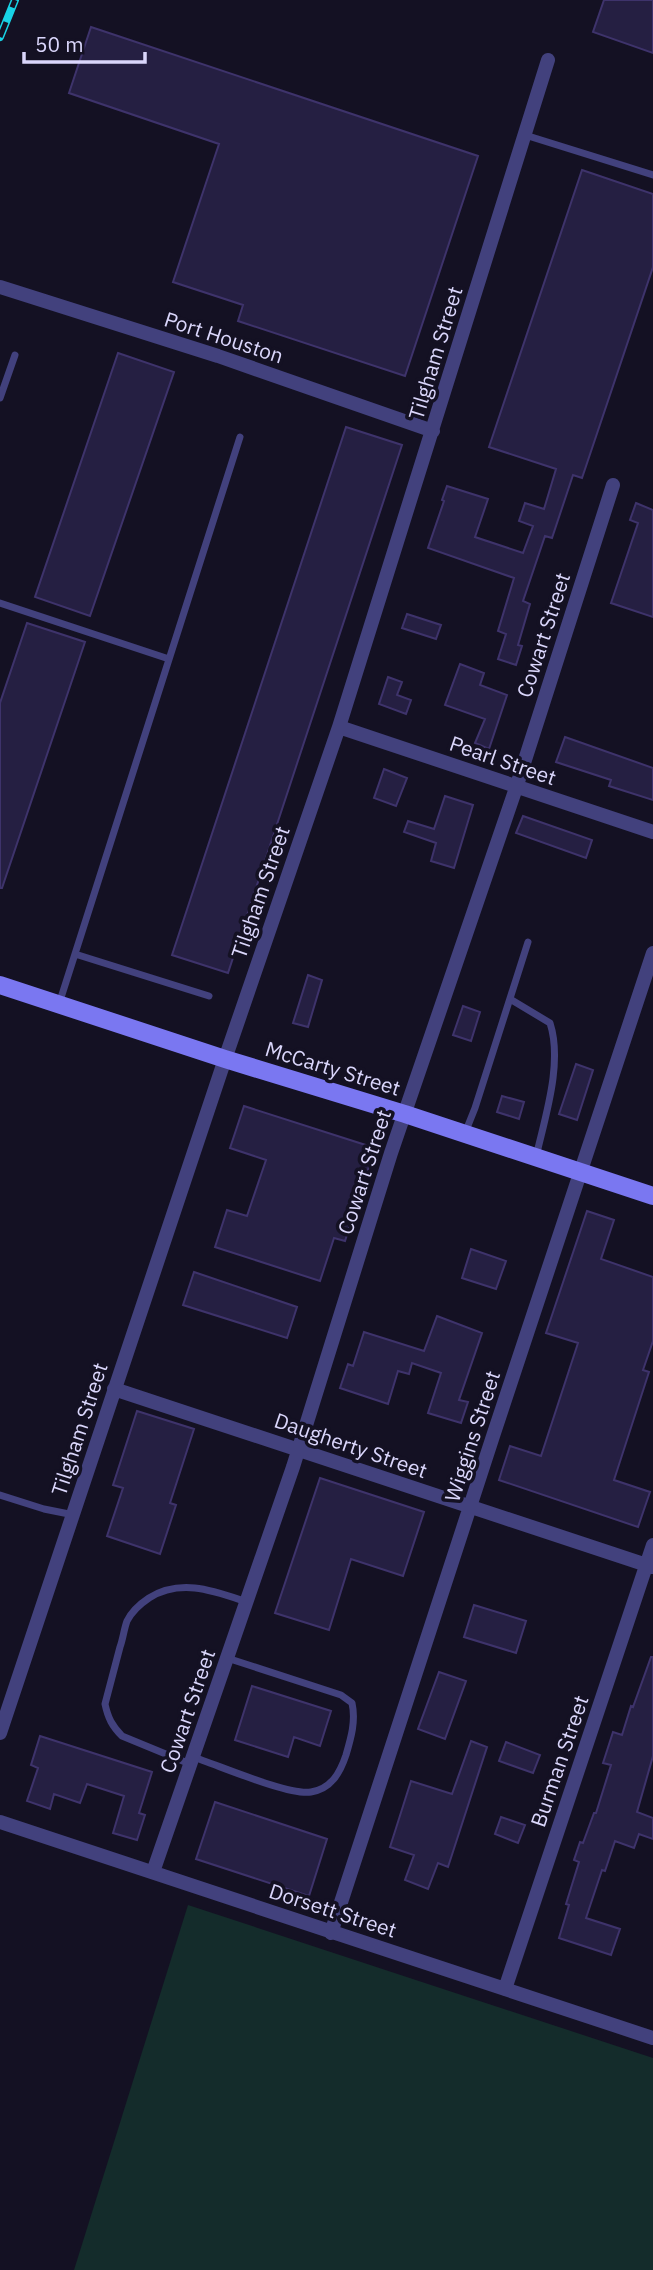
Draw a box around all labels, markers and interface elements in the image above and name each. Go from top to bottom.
scale bar [24,21,145,65]
text: 50 m [35,30,84,58]
street label: Tilgham Street [401,283,469,423]
street label: Port Houston [161,305,287,369]
street label: Cowart Street [510,569,576,701]
street label: Pearl Street [446,729,560,791]
street label: Tilgham Street [224,822,296,962]
street label: McCarty Street [262,1034,404,1102]
street label: Cowart Street [331,1106,397,1238]
street label: Tilgham Street [44,1359,114,1499]
street label: Wiggins Street [438,1367,506,1505]
street label: Daugherty Street [271,1406,431,1484]
street label: Cowart Street [153,1645,221,1777]
street label: Burman Street [523,1691,595,1831]
street label: Dorsett Street [266,1876,400,1944]

